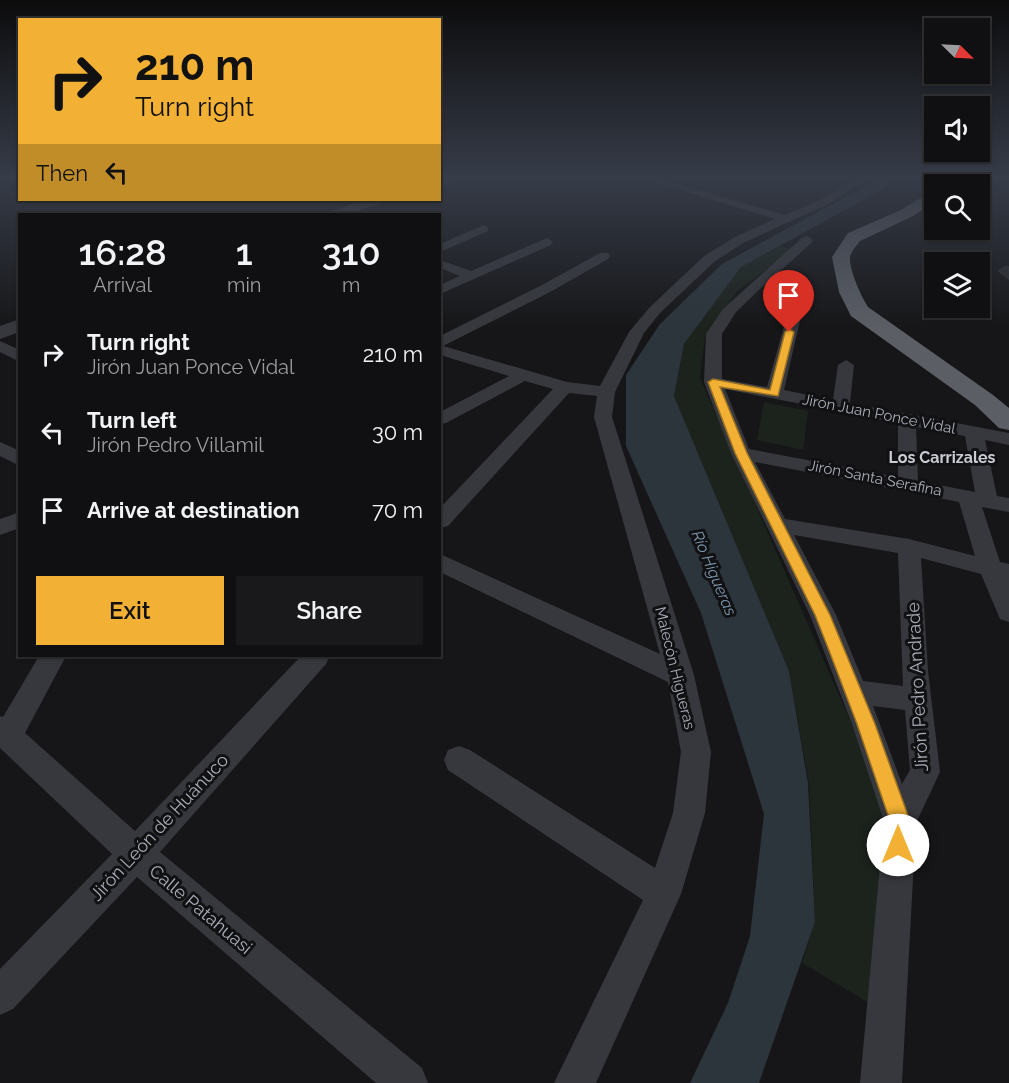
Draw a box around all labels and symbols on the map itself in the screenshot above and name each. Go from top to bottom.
north arrow [924,18,990,84]
pin [763,270,814,332]
street label: Jirón Juan Ponce Vidal [801,390,958,438]
district label: Los Carrizales [889,448,996,467]
street label: Jirón Santa Serafina [807,456,943,500]
water label: Río Higueras [688,528,741,619]
street label: Jirón Pedro Andrade [902,601,932,772]
street label: Malecón Higueras [651,605,699,731]
street label: Jirón León de Huánuco [86,749,233,905]
position arrow [866,813,930,877]
street label: Calle Patahuasi [145,860,257,958]

